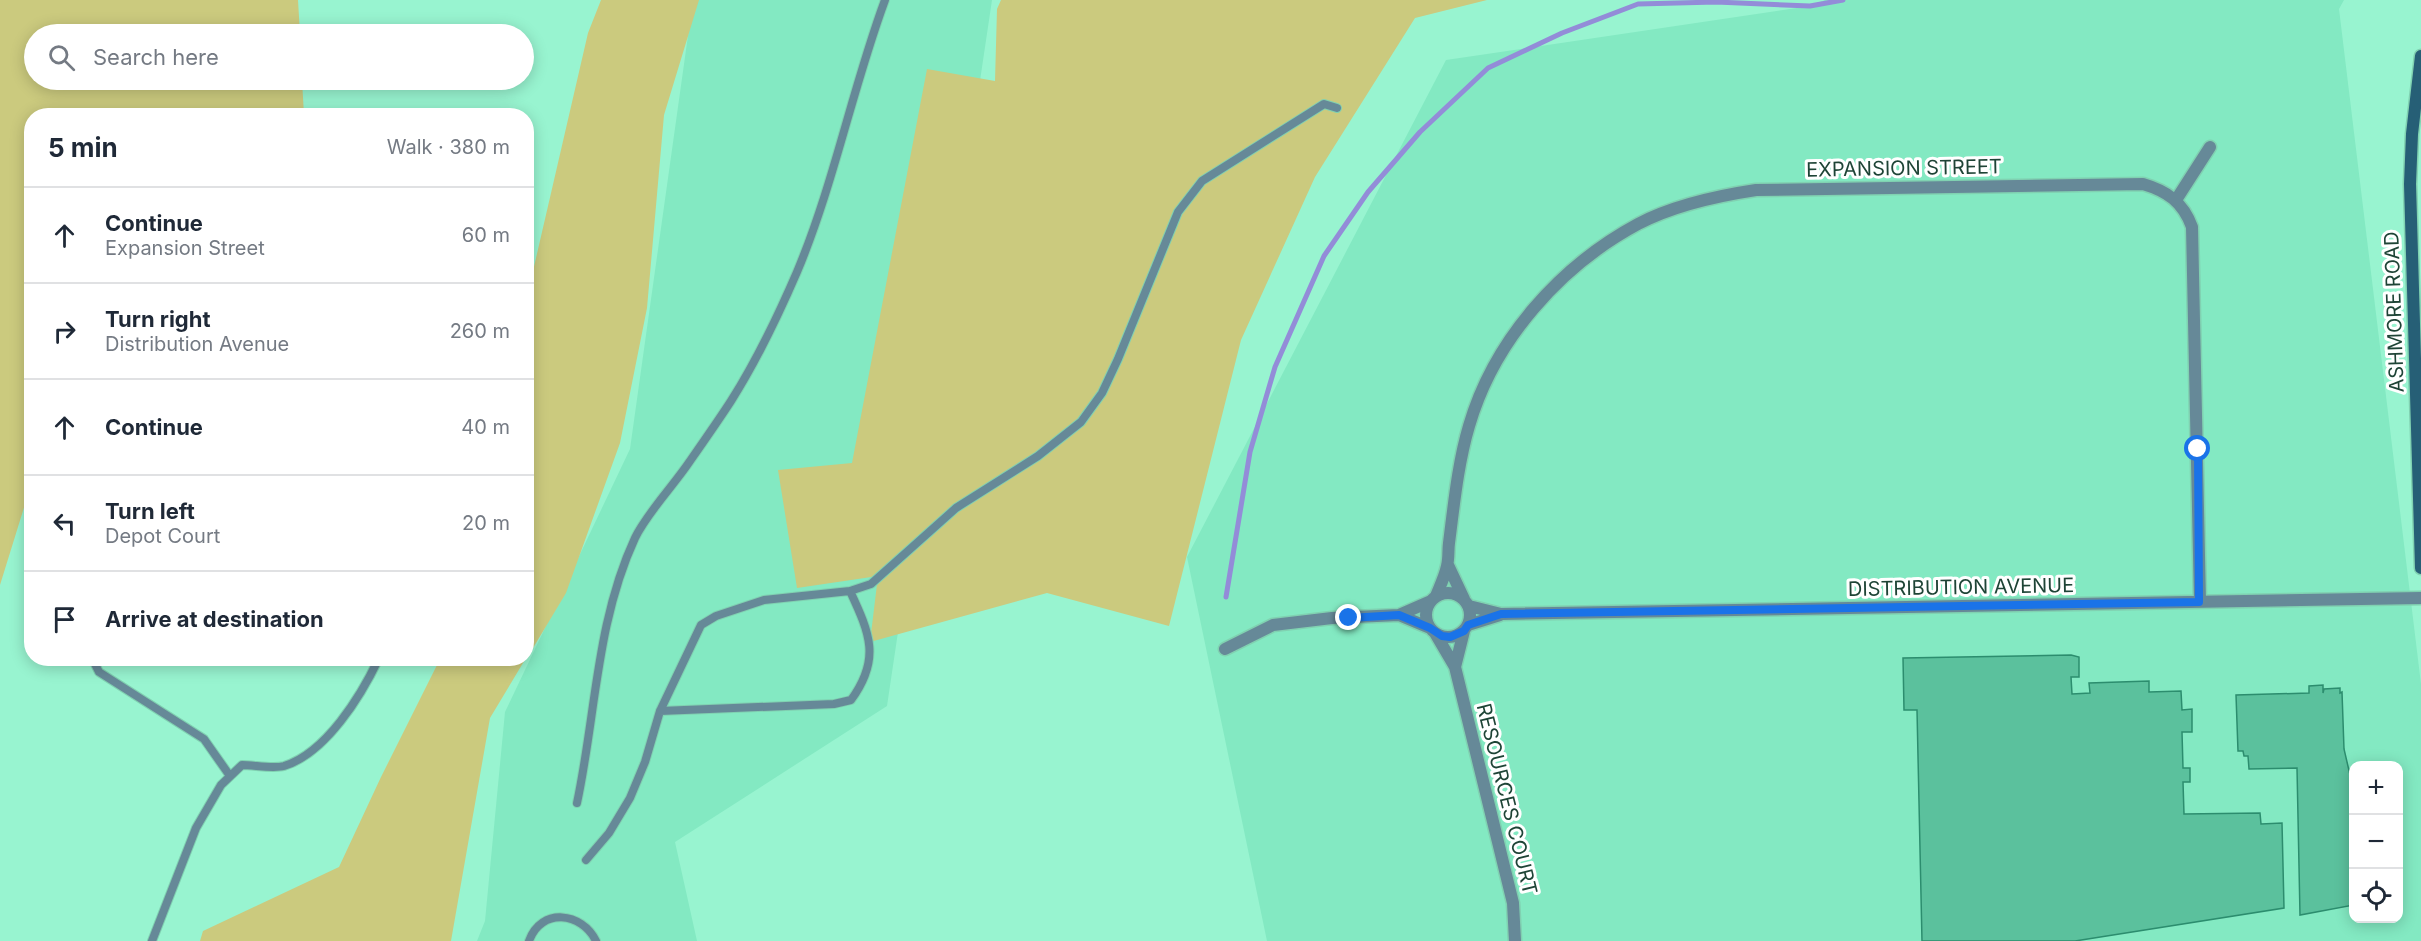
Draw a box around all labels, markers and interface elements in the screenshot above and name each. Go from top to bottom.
search box [24,24,534,90]
icon: search [45,41,78,74]
text: Search here [93,44,219,70]
text: 5 min [48,132,118,163]
text: Walk · 380 m [387,135,510,159]
street label: EXPANSION STREET [1806,154,2002,182]
text: Continue [105,210,203,236]
icon: ahead [48,219,81,252]
text: 60 m [462,223,510,247]
street label: ASHMORE ROAD [2379,231,2409,393]
text: Expansion Street [105,236,265,260]
text: Turn right [105,306,211,332]
icon: right [48,315,81,348]
text: 260 m [450,319,510,343]
text: Distribution Avenue [105,332,289,356]
icon: ahead [48,411,81,444]
text: Continue [105,414,203,440]
text: 40 m [461,415,510,439]
route start [2184,435,2210,461]
text: Turn left [105,498,195,524]
icon: left [48,507,81,540]
text: 20 m [462,511,510,535]
text: Depot Court [105,524,220,548]
street label: DISTRIBUTION AVENUE [1848,573,2074,601]
icon: arrive [48,603,81,636]
route end [1335,604,1361,630]
text: Arrive at destination [105,606,324,632]
street label: RESOURCES COURT [1472,701,1542,897]
map controls [2349,761,2403,923]
button: + [2349,761,2403,815]
button: − [2349,815,2403,869]
button: locate [2349,869,2403,923]

